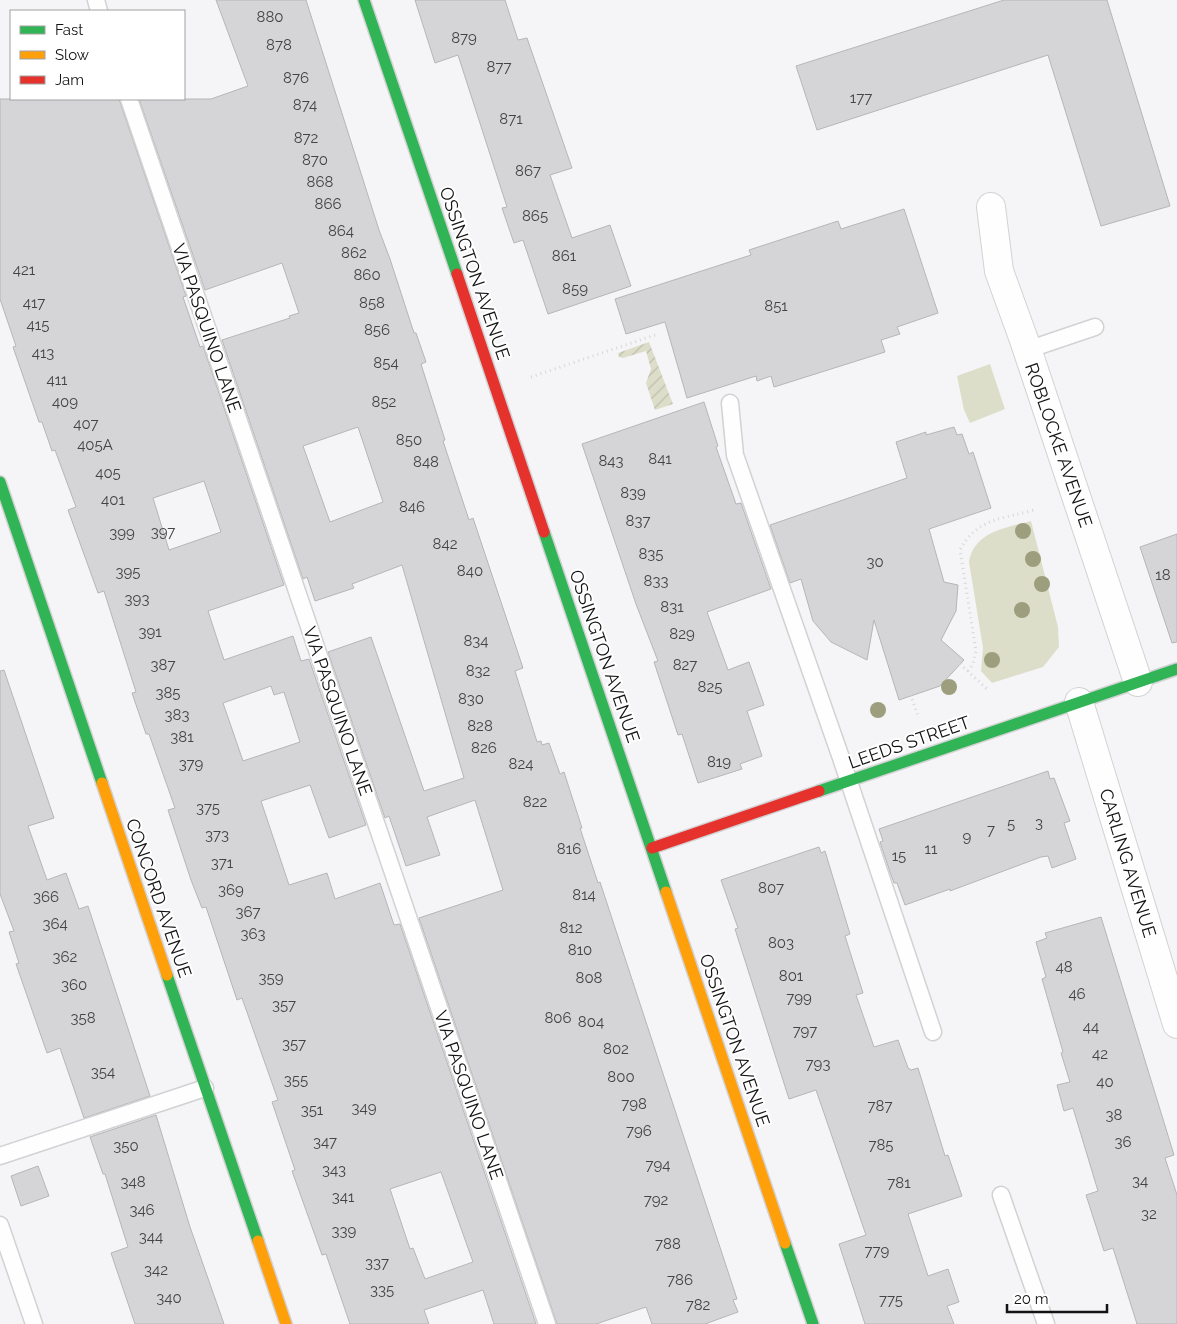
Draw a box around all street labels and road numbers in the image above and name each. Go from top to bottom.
street label: OSSINGTON AVENUE [436,184,514,362]
street label: VIA PASQUINO LANE [168,241,246,415]
street label: ROBLOCKE AVENUE [1021,360,1097,530]
street label: OSSINGTON AVENUE [566,567,644,745]
street label: VIA PASQUINO LANE [299,624,377,798]
street label: LEEDS STREET [845,711,973,773]
street label: CARLING AVENUE [1095,786,1161,940]
street label: CONCORD AVENUE [122,816,196,980]
street label: OSSINGTON AVENUE [696,951,774,1129]
street label: VIA PASQUINO LANE [430,1008,508,1182]

